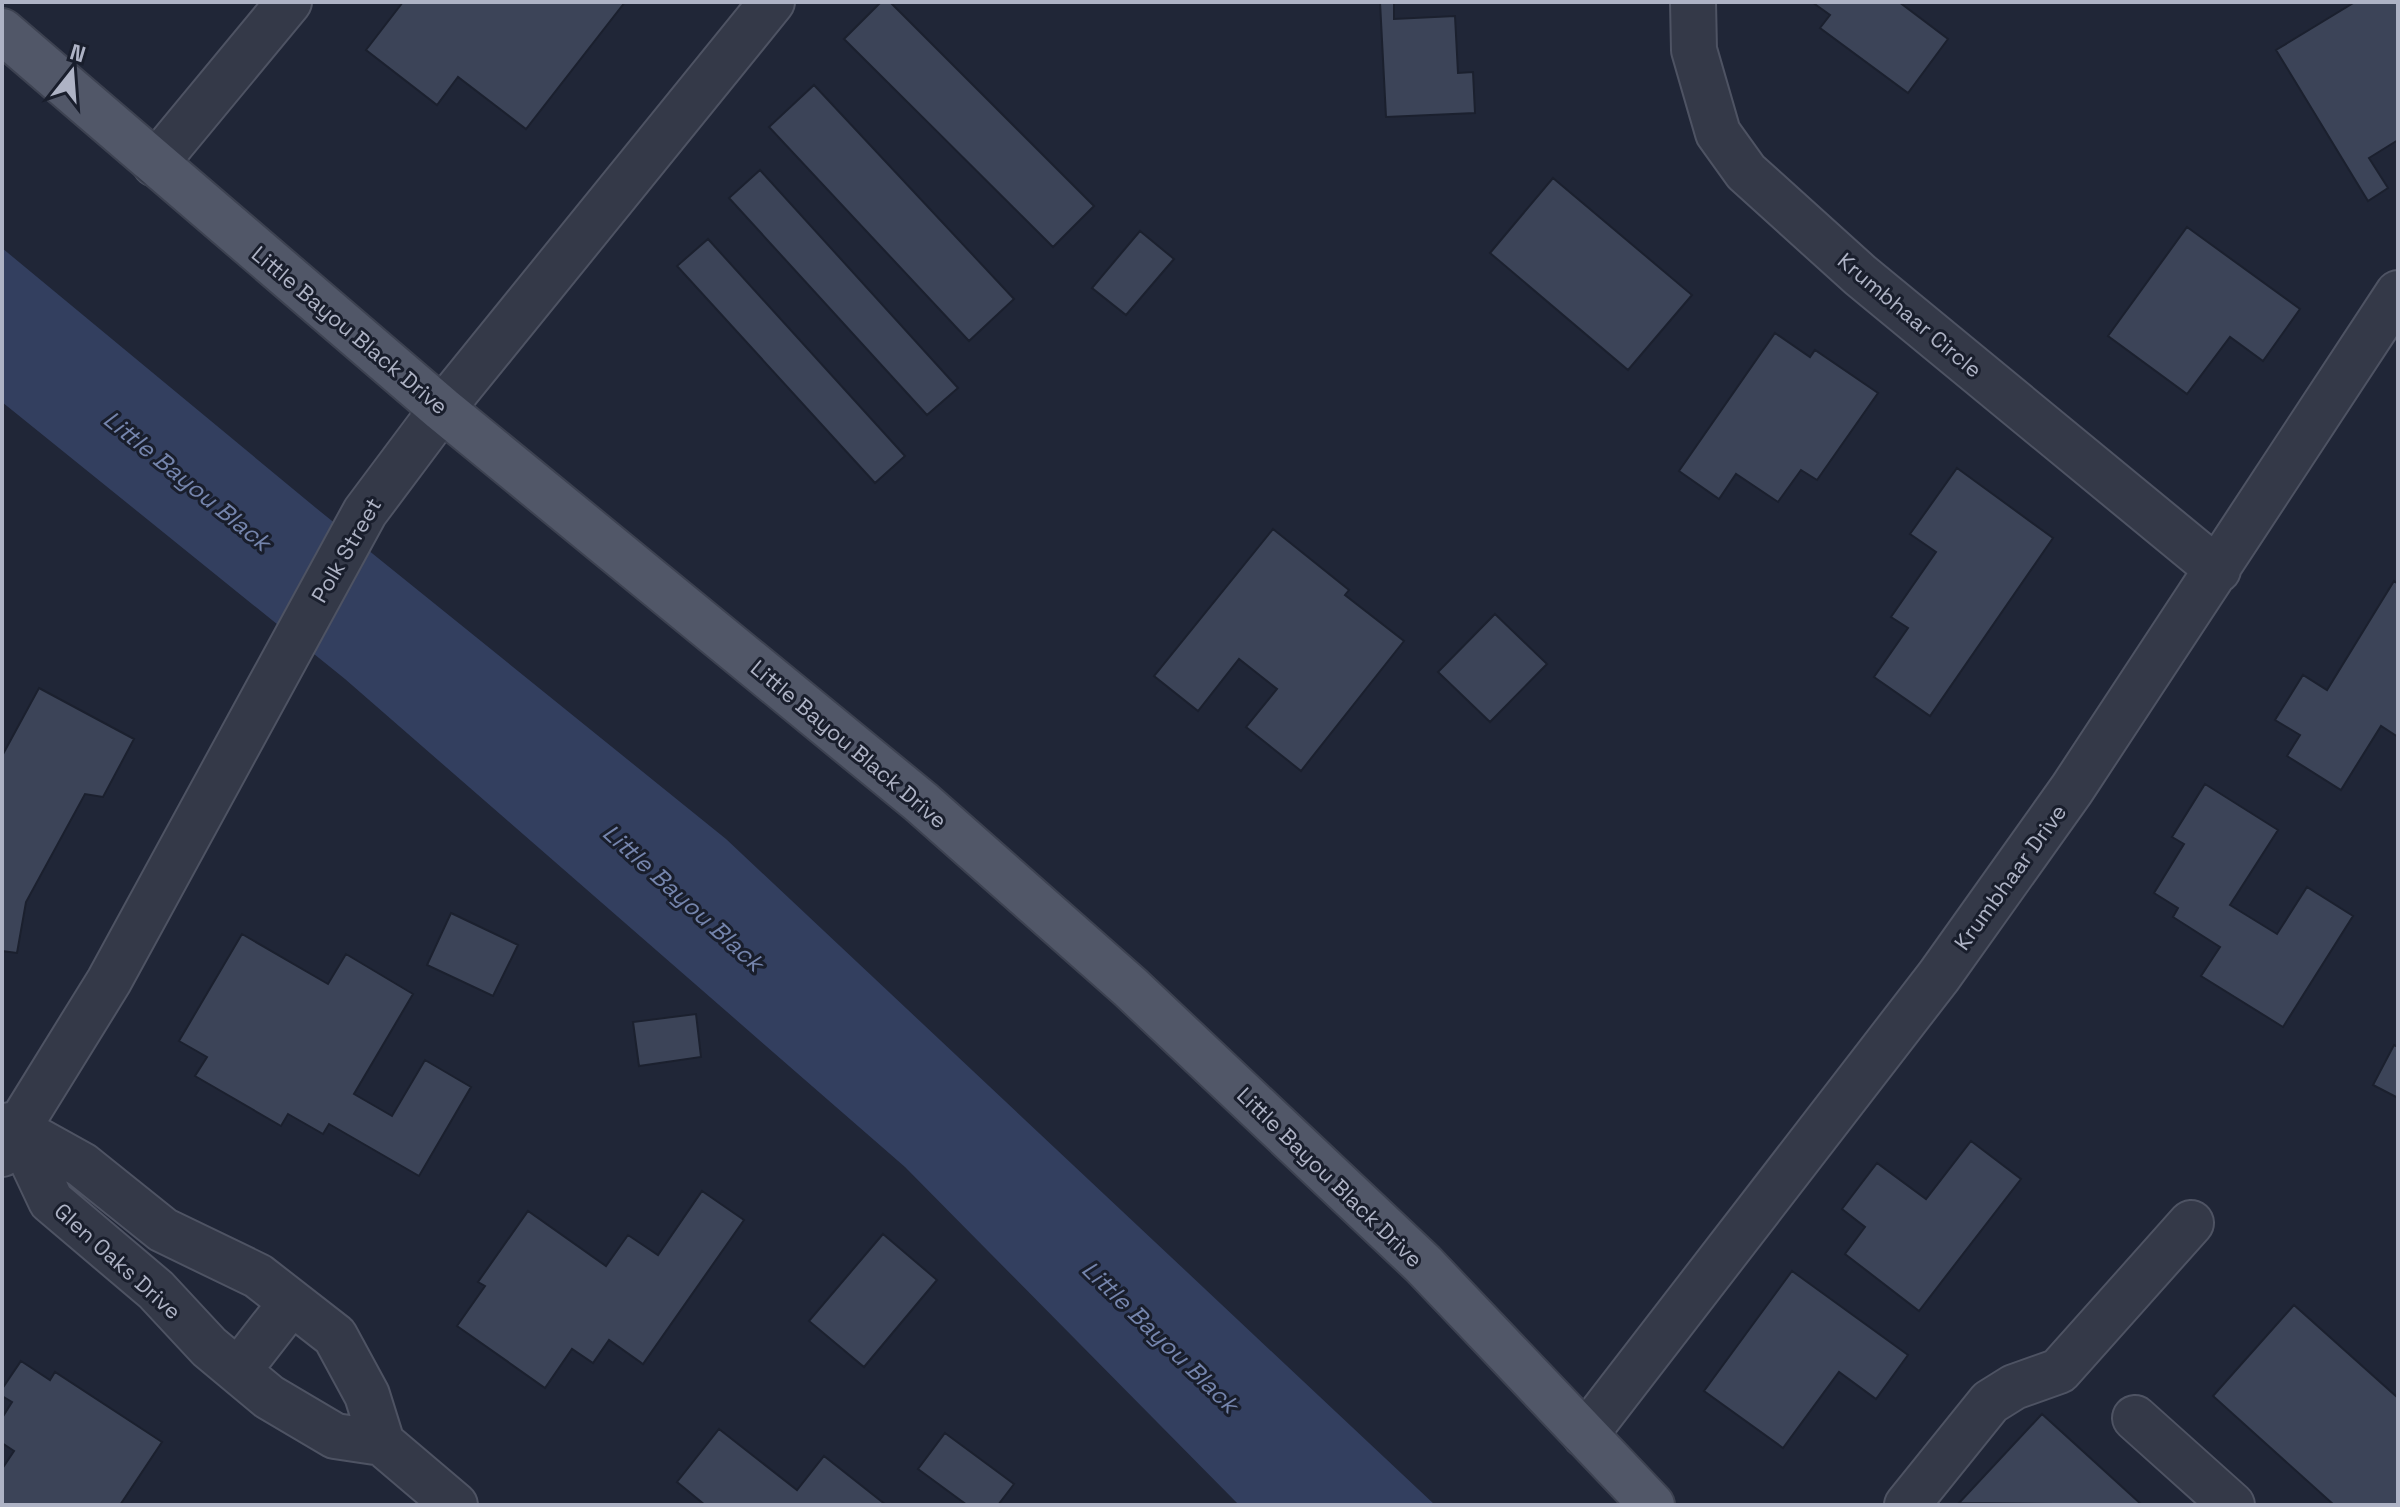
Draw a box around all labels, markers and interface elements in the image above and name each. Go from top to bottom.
north arrow [32,32,112,112]
text: N [67,37,89,68]
street label: Little Bayou Black Drive [246,240,454,420]
street label: Krumbhaar Circle [1832,246,1988,384]
water label: Little Bayou Black [97,404,280,559]
street label: Polk Street [305,493,387,607]
street label: Little Bayou Black Drive [745,654,953,834]
street label: Krumbhaar Drive [1948,799,2072,955]
water label: Little Bayou Black [596,817,773,980]
street label: Little Bayou Black Drive [1231,1081,1429,1273]
street label: Glen Oaks Drive [49,1197,187,1325]
water label: Little Bayou Black [1075,1254,1248,1422]

